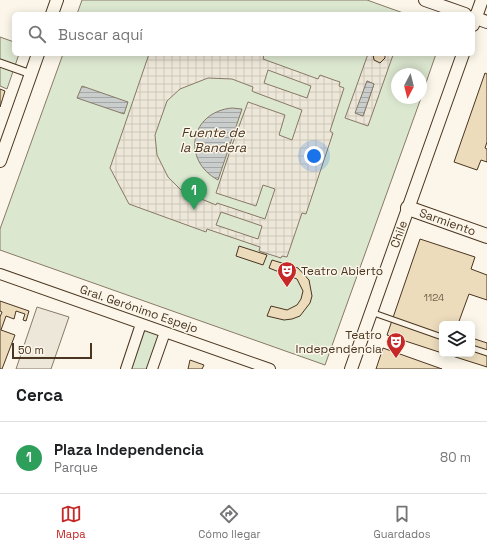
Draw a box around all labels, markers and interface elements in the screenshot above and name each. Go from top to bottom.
search box [12,12,475,56]
icon: search [26,23,48,45]
text: Buscar aquí [58,25,143,44]
north arrow [391,68,427,104]
water label: Fuente de la Bandera [180,124,247,156]
your location [304,146,324,166]
pin: 1 [181,177,207,210]
street label: Sarmiento [417,205,478,239]
street label: Chile [387,218,411,250]
theatre icon: Teatro Abierto [276,260,298,288]
place label: Teatro Abierto [301,263,383,279]
street label: Gral. Gerónimo Espejo [78,281,200,337]
house number: 1124 [424,291,444,304]
map controls [439,321,475,357]
button: layers [439,321,475,357]
place label: Teatro Independencia [295,327,382,357]
theatre icon: Teatro Independencia [385,331,407,359]
scale bar [12,341,92,360]
text: 50 m [18,343,44,357]
text: Cerca [16,384,63,406]
text: Plaza Independencia [54,440,204,459]
text: 1 [26,449,32,466]
text: 80 m [440,449,471,466]
text: Parque [54,459,98,476]
tab: Mapa [56,503,86,541]
tab: Cómo llegar [198,503,261,541]
tab: Guardados [373,503,431,541]

